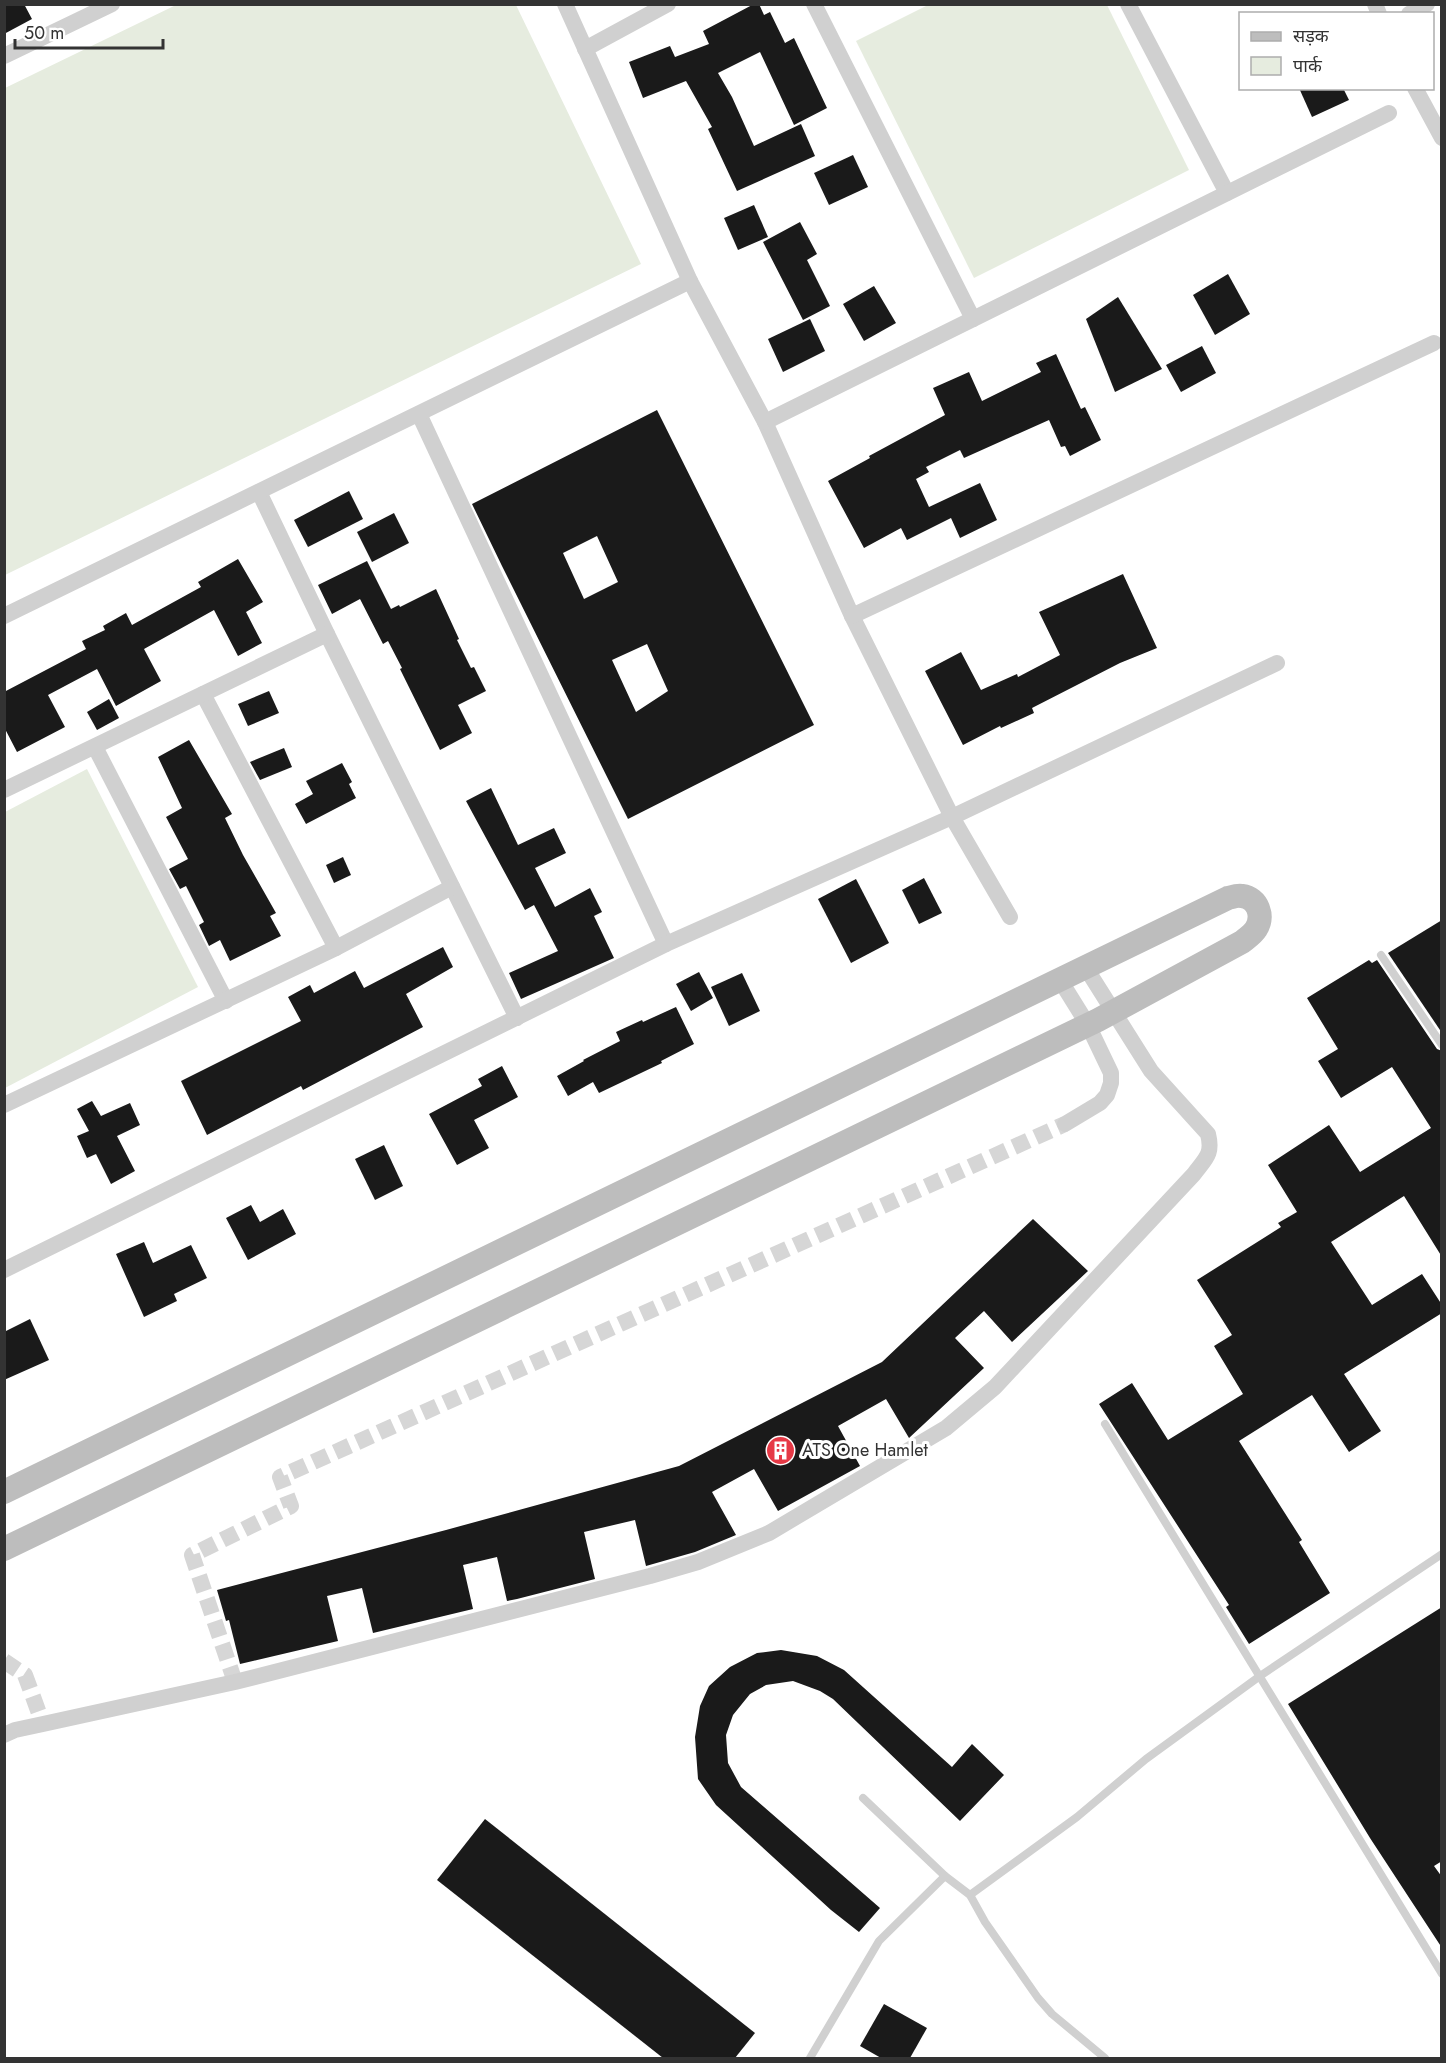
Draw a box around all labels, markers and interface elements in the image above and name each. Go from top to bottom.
scale bar [15,12,164,50]
legend [1239,12,1434,90]
text: 50 m [24,20,64,46]
text: सड़क [1293,23,1330,49]
text: पार्क [1293,53,1323,79]
building icon: ATS One Hamlet [765,1434,797,1466]
place label: ATS One Hamlet [802,1437,929,1463]

